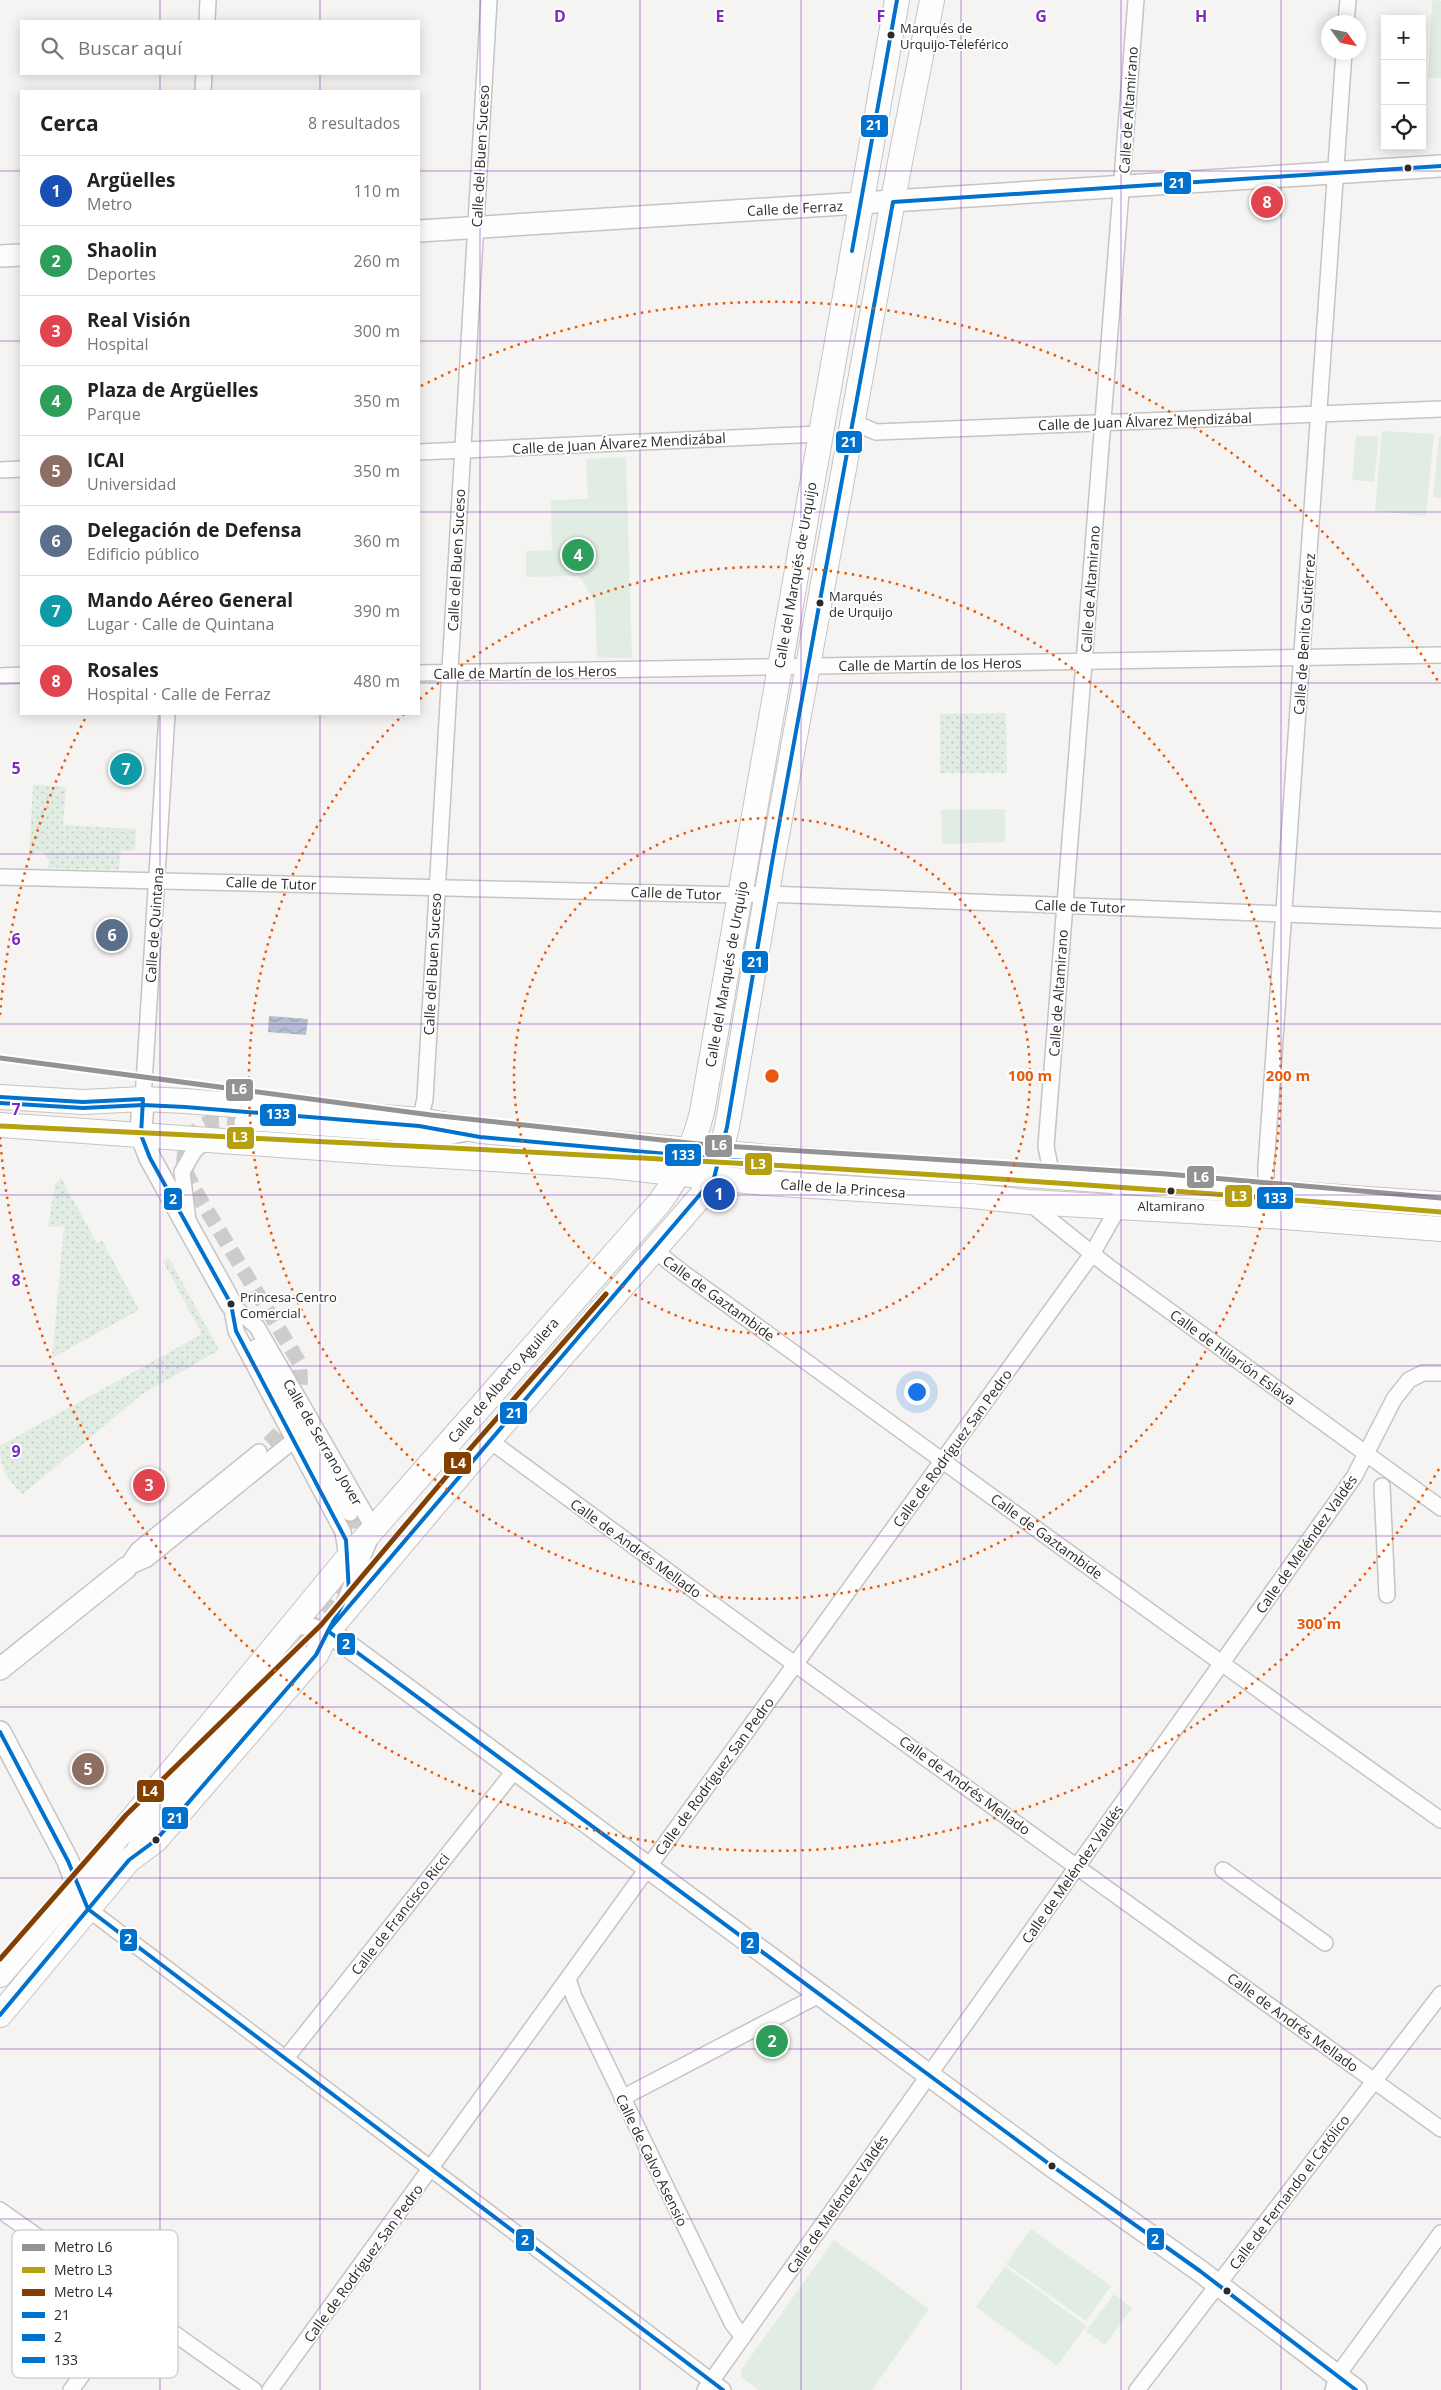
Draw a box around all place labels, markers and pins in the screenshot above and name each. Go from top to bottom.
place label: Marqués de Urquijo-Teleférico [900,19,1009,53]
marker: Marqués de Urquijo-Teleférico [886,30,896,40]
unlabelled marker [1403,163,1413,173]
pin: 8 [1251,183,1283,221]
pin: 4 [562,536,594,574]
place label: Marqués de Urquijo [829,587,893,621]
marker: Marqués de Urquijo [815,598,825,608]
pin: 7 [110,750,142,788]
pin: 6 [96,916,128,954]
centre of rings [763,1067,781,1085]
pin: 1 [703,1175,735,1213]
marker: Altamirano [1166,1186,1176,1196]
place label: Altamirano [1137,1197,1205,1215]
place label: Princesa-Centro Comercial [240,1288,337,1322]
marker: Princesa-Centro Comercial [226,1299,236,1309]
pin: 3 [133,1466,165,1504]
pin: 5 [72,1750,104,1788]
unlabelled marker [151,1835,161,1845]
pin: 2 [756,2022,788,2060]
unlabelled marker [1047,2161,1057,2171]
unlabelled marker [1222,2286,1232,2296]

